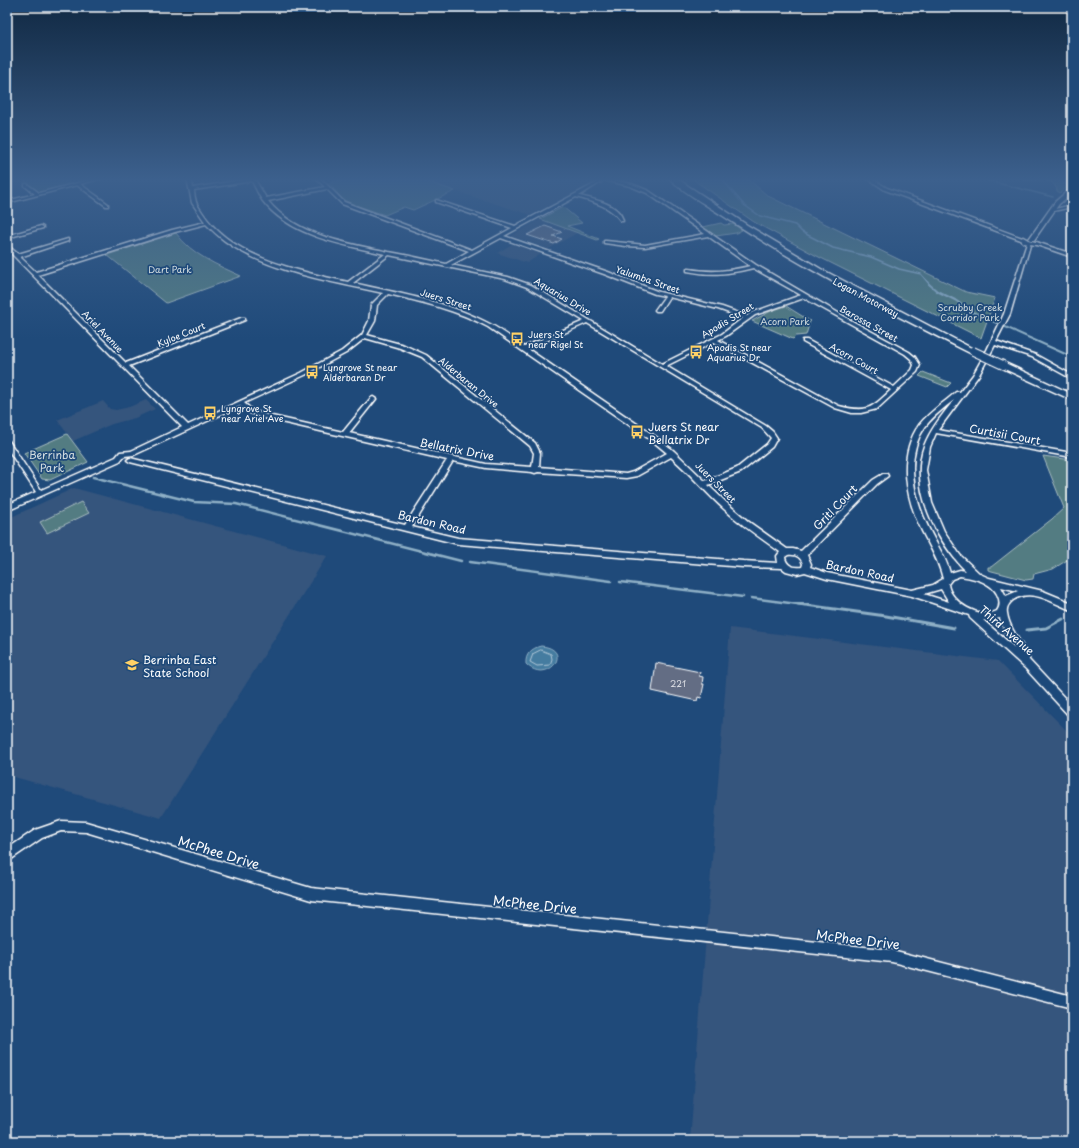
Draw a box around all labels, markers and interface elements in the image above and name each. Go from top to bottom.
street label: Yalumba Street [614,261,682,297]
park label: Dart Park [148,262,192,276]
street label: Aquarius Drive [532,273,594,319]
street label: Logan Motorway [831,274,901,320]
street label: Juers Street [419,285,474,314]
street label: Apodis Street [698,299,756,341]
park label: Scrubby Creek Corridor Park [937,300,1003,324]
street label: Barossa Street [837,301,901,345]
street label: Ariel Avenue [79,307,127,355]
park label: Acorn Park [760,314,810,328]
street label: Kyloe Court [155,318,207,350]
place label: Juers St near Rigel St [528,327,583,351]
bus stop icon: Juers St near Rigel St [509,331,525,347]
street label: Acorn Court [827,339,881,377]
place label: Apodis St near Aquarius Dr [707,340,772,364]
bus stop icon: Apodis St near Aquarius Dr [688,344,704,360]
street label: Alderbaran Drive [436,353,502,411]
place label: Lyngrove St near Alderbaran Dr [323,360,398,384]
bus stop icon: Lyngrove St near Alderbaran Dr [304,364,320,380]
place label: Lyngrove St near Ariel Ave [221,401,284,425]
bus stop icon: Lyngrove St near Ariel Ave [202,405,218,421]
place label: Juers St near Bellatrix Dr [648,418,719,448]
street label: Curtisii Court [968,419,1042,449]
bus stop icon: Juers St near Bellatrix Dr [629,424,645,440]
street label: Bellatrix Drive [418,433,496,465]
park label: Berrinba Park [29,446,76,476]
street label: Juers Street [692,458,740,506]
street label: Gritl Court [809,480,861,534]
street label: Bardon Road [396,506,468,538]
street label: Bardon Road [824,555,896,587]
street label: Third Avenue [976,601,1038,659]
place label: Berrinba East State School [143,651,217,681]
school or university icon: Berrinba East State School [124,657,140,673]
house number: 221 [670,676,686,690]
street label: McPhee Drive [176,831,262,873]
street label: McPhee Drive [492,890,578,918]
street label: McPhee Drive [815,924,901,954]

